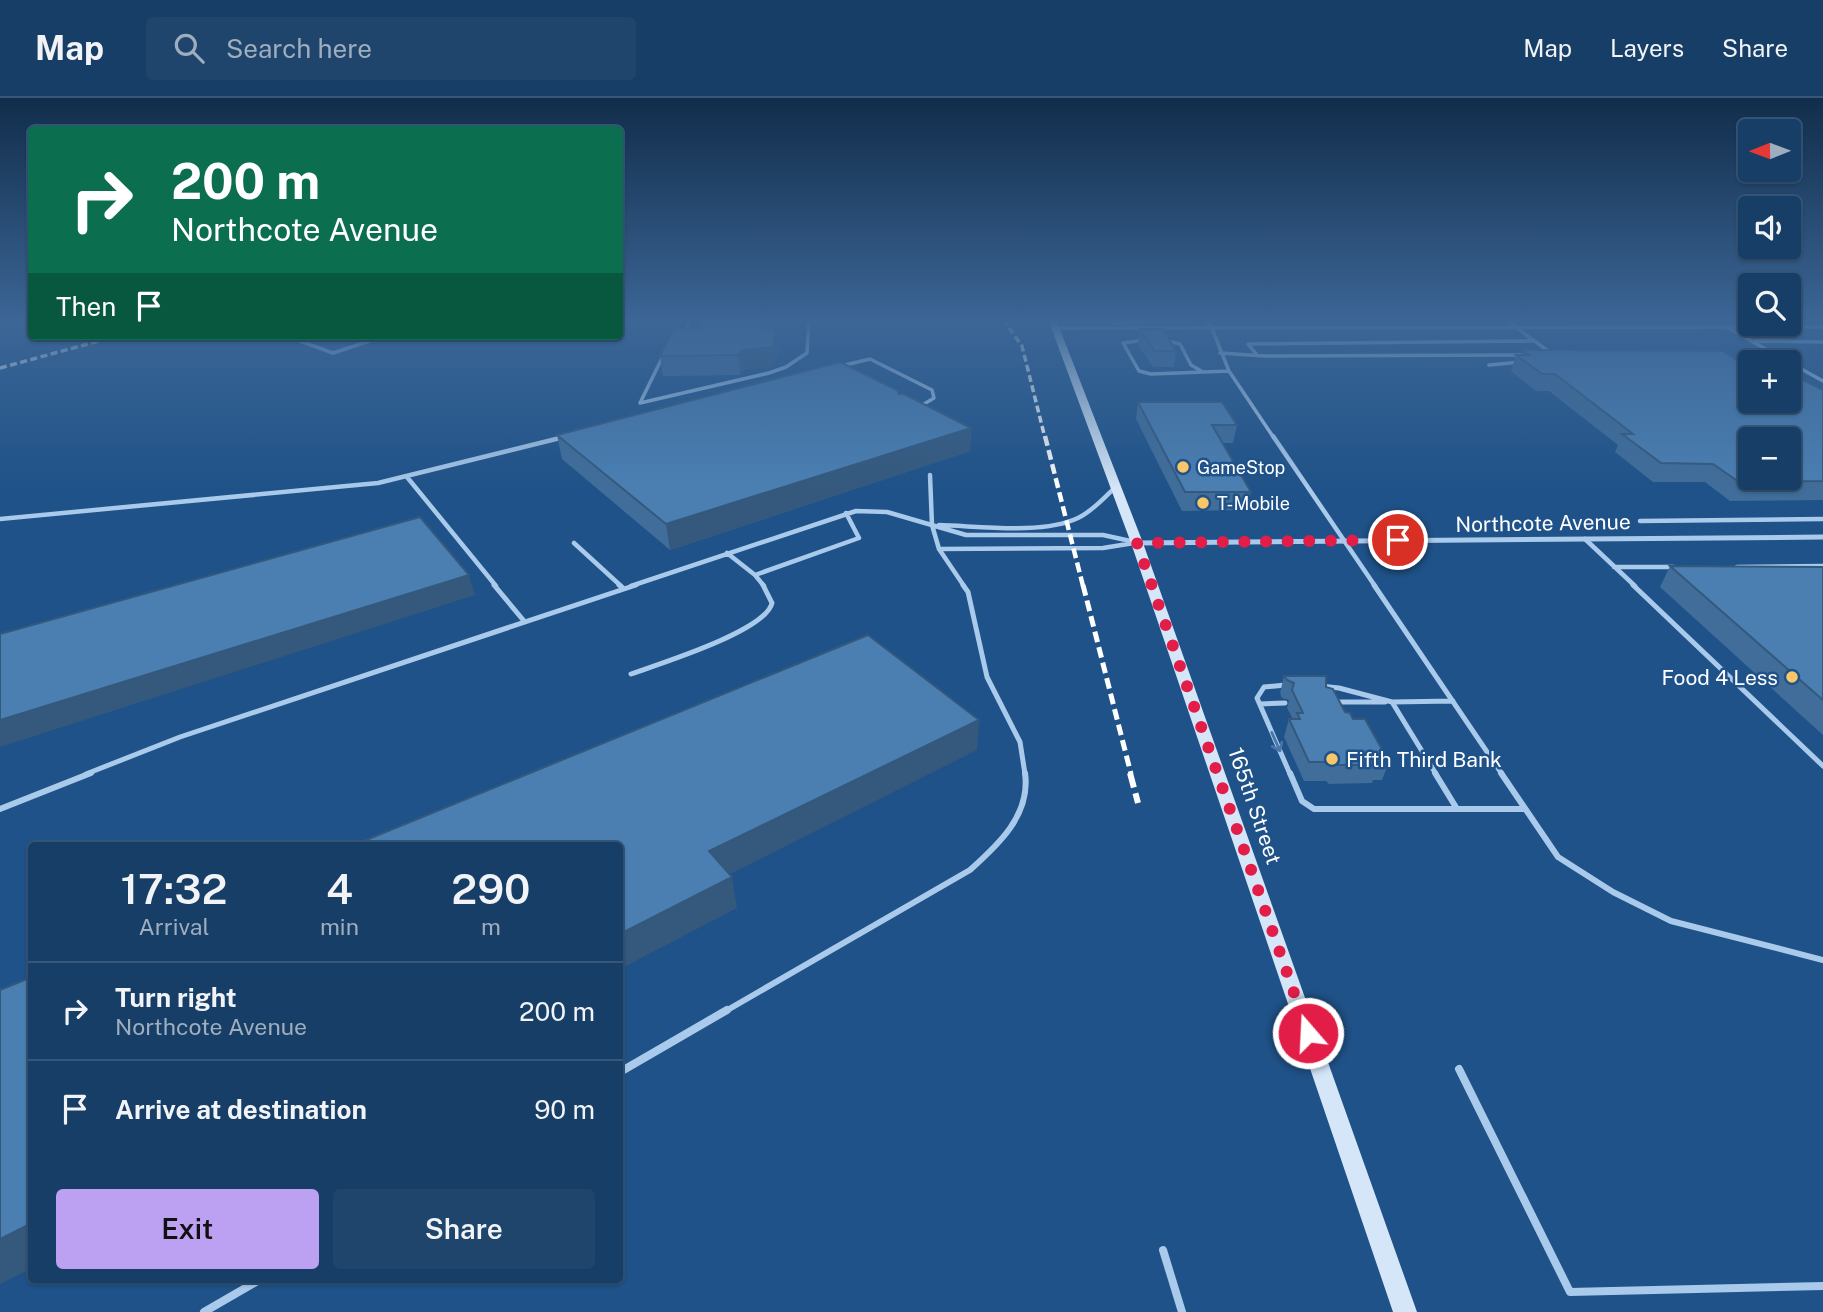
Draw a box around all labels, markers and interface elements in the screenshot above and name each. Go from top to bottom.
search box [146,17,636,80]
text: Map [35,29,104,67]
icon: search [170,29,208,67]
text: Search here [226,33,372,64]
text: Map [1523,34,1572,62]
text: Layers [1610,34,1684,62]
text: Share [1722,34,1788,62]
north arrow [1738,119,1801,182]
map controls [1738,119,1801,490]
text: 200 m [171,152,320,210]
icon: right [56,154,147,245]
button: sound [1738,196,1801,259]
text: Northcote Avenue [171,211,438,248]
button: search [1738,273,1801,336]
icon: arrive [130,287,168,325]
text: Then [56,291,116,322]
button: + [1738,350,1801,413]
button: − [1738,427,1801,490]
place label: GameStop [1197,457,1285,478]
marker: GameStop [1175,459,1191,475]
place label: T-Mobile [1217,493,1290,514]
marker: T-Mobile [1195,495,1211,511]
street label: Northcote Avenue [1455,509,1631,537]
pin [1368,510,1428,570]
icon: arrive [1379,521,1417,559]
place label: Food 4 Less [1661,665,1778,690]
marker: Food 4 Less [1784,669,1800,685]
one-way arrow [1271,731,1284,752]
street label: 165th Street [1223,744,1287,868]
place label: Fifth Third Bank [1346,747,1502,772]
marker: Fifth Third Bank [1324,751,1340,767]
text: 17:32 [120,864,227,913]
text: 4 [326,864,353,913]
text: 290 [451,864,531,913]
text: Arrival [138,913,209,940]
text: min [320,913,359,940]
text: m [481,913,501,940]
text: Turn right [115,982,237,1013]
icon: right [56,992,94,1030]
text: 200 m [519,996,595,1027]
position arrow [1271,996,1345,1070]
text: Northcote Avenue [115,1013,307,1040]
icon: arrive [56,1090,94,1128]
text: Arrive at destination [115,1094,367,1125]
text: 90 m [534,1094,595,1125]
button: Exit [56,1189,319,1269]
button: Share [333,1189,595,1269]

